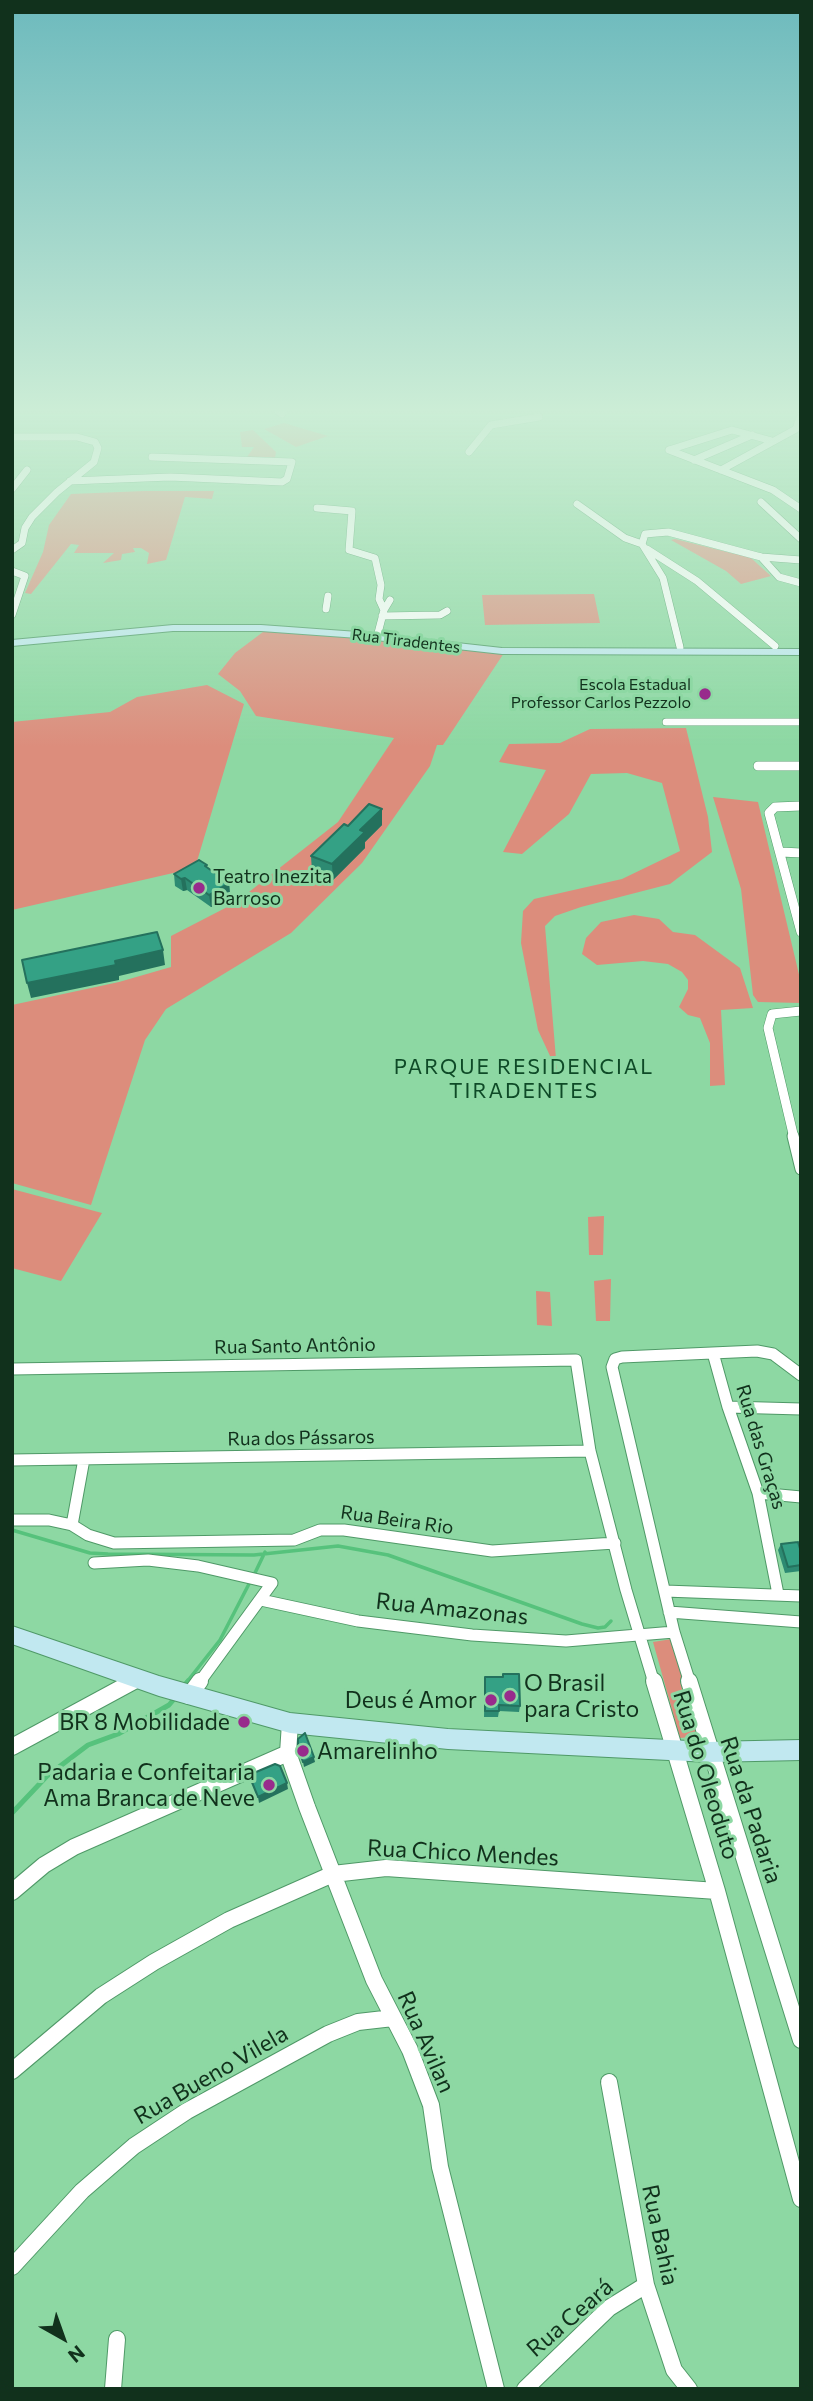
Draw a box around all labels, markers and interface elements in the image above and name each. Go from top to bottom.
street label: Rua Tiradentes [351,625,461,657]
place label: Escola Estadual Professor Carlos Pezzolo [511,675,691,713]
marker: Escola Estadual Professor Carlos Pezzolo [697,686,713,702]
place label: Teatro Inezita Barroso [213,866,332,910]
marker: Teatro Inezita Barroso [191,880,207,896]
district label: PARQUE RESIDENCIAL TIRADENTES [396,1054,652,1104]
street label: Rua Santo Antônio [214,1333,376,1359]
street label: Rua das Graças [731,1382,791,1512]
street label: Rua dos Pássaros [227,1425,375,1451]
street label: Rua Beira Rio [339,1501,455,1539]
street label: Rua Amazonas [374,1587,530,1631]
place label: O Brasil para Cristo [524,1669,639,1723]
place label: Deus é Amor [345,1686,477,1714]
street label: Rua do Oleoduto [667,1687,745,1863]
marker: O Brasil para Cristo [502,1688,518,1704]
marker: Deus é Amor [483,1692,499,1708]
place label: BR 8 Mobilidade [59,1708,230,1736]
marker: BR 8 Mobilidade [236,1714,252,1730]
street label: Rua da Padaria [714,1733,788,1887]
place label: Amarelinho [317,1737,438,1765]
marker: Amarelinho [295,1743,311,1759]
place label: Padaria e Confeitaria Ama Branca de Neve [37,1758,255,1812]
marker: Padaria e Confeitaria Ama Branca de Neve [261,1777,277,1793]
street label: Rua Chico Mendes [366,1834,560,1872]
street label: Rua Avilan [391,1987,461,2097]
street label: Rua Bueno Vilela [129,2020,293,2130]
street label: Rua Bahia [636,2182,684,2288]
street label: Rua Ceará [521,2273,619,2363]
north arrow [28,2303,98,2373]
text: N [64,2341,90,2368]

